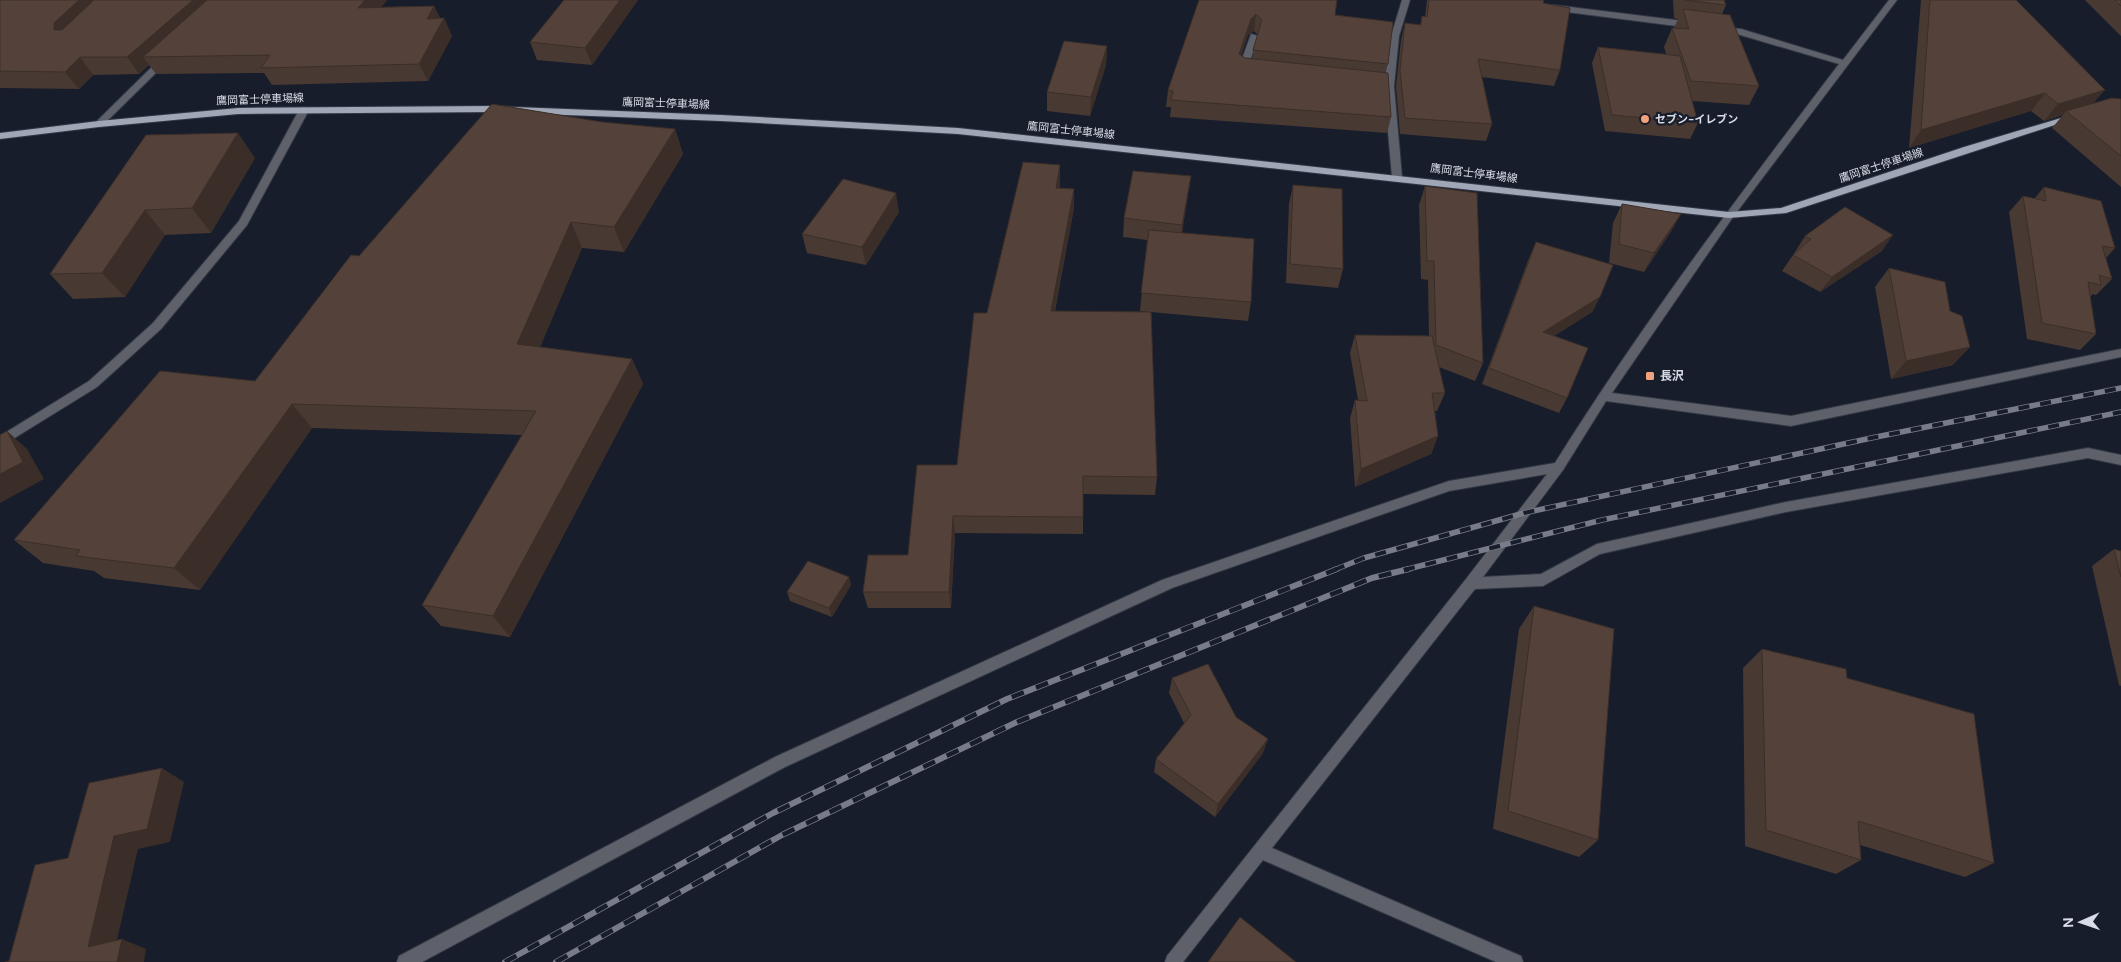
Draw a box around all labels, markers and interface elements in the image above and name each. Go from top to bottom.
street label: 鷹岡富士停車場線 [216,90,304,108]
street label: 鷹岡富士停車場線 [622,94,710,112]
place label: セブン-イレブン [1655,112,1738,126]
marker: セブン-イレブン [1639,113,1651,125]
street label: 鷹岡富士停車場線 [1027,118,1115,142]
street label: 鷹岡富士停車場線 [1837,145,1925,185]
street label: 鷹岡富士停車場線 [1429,161,1519,185]
place label: 長沢 [1660,368,1684,384]
marker: 長沢 [1644,370,1656,382]
north arrow [2056,897,2106,947]
text: N [2059,917,2077,928]

